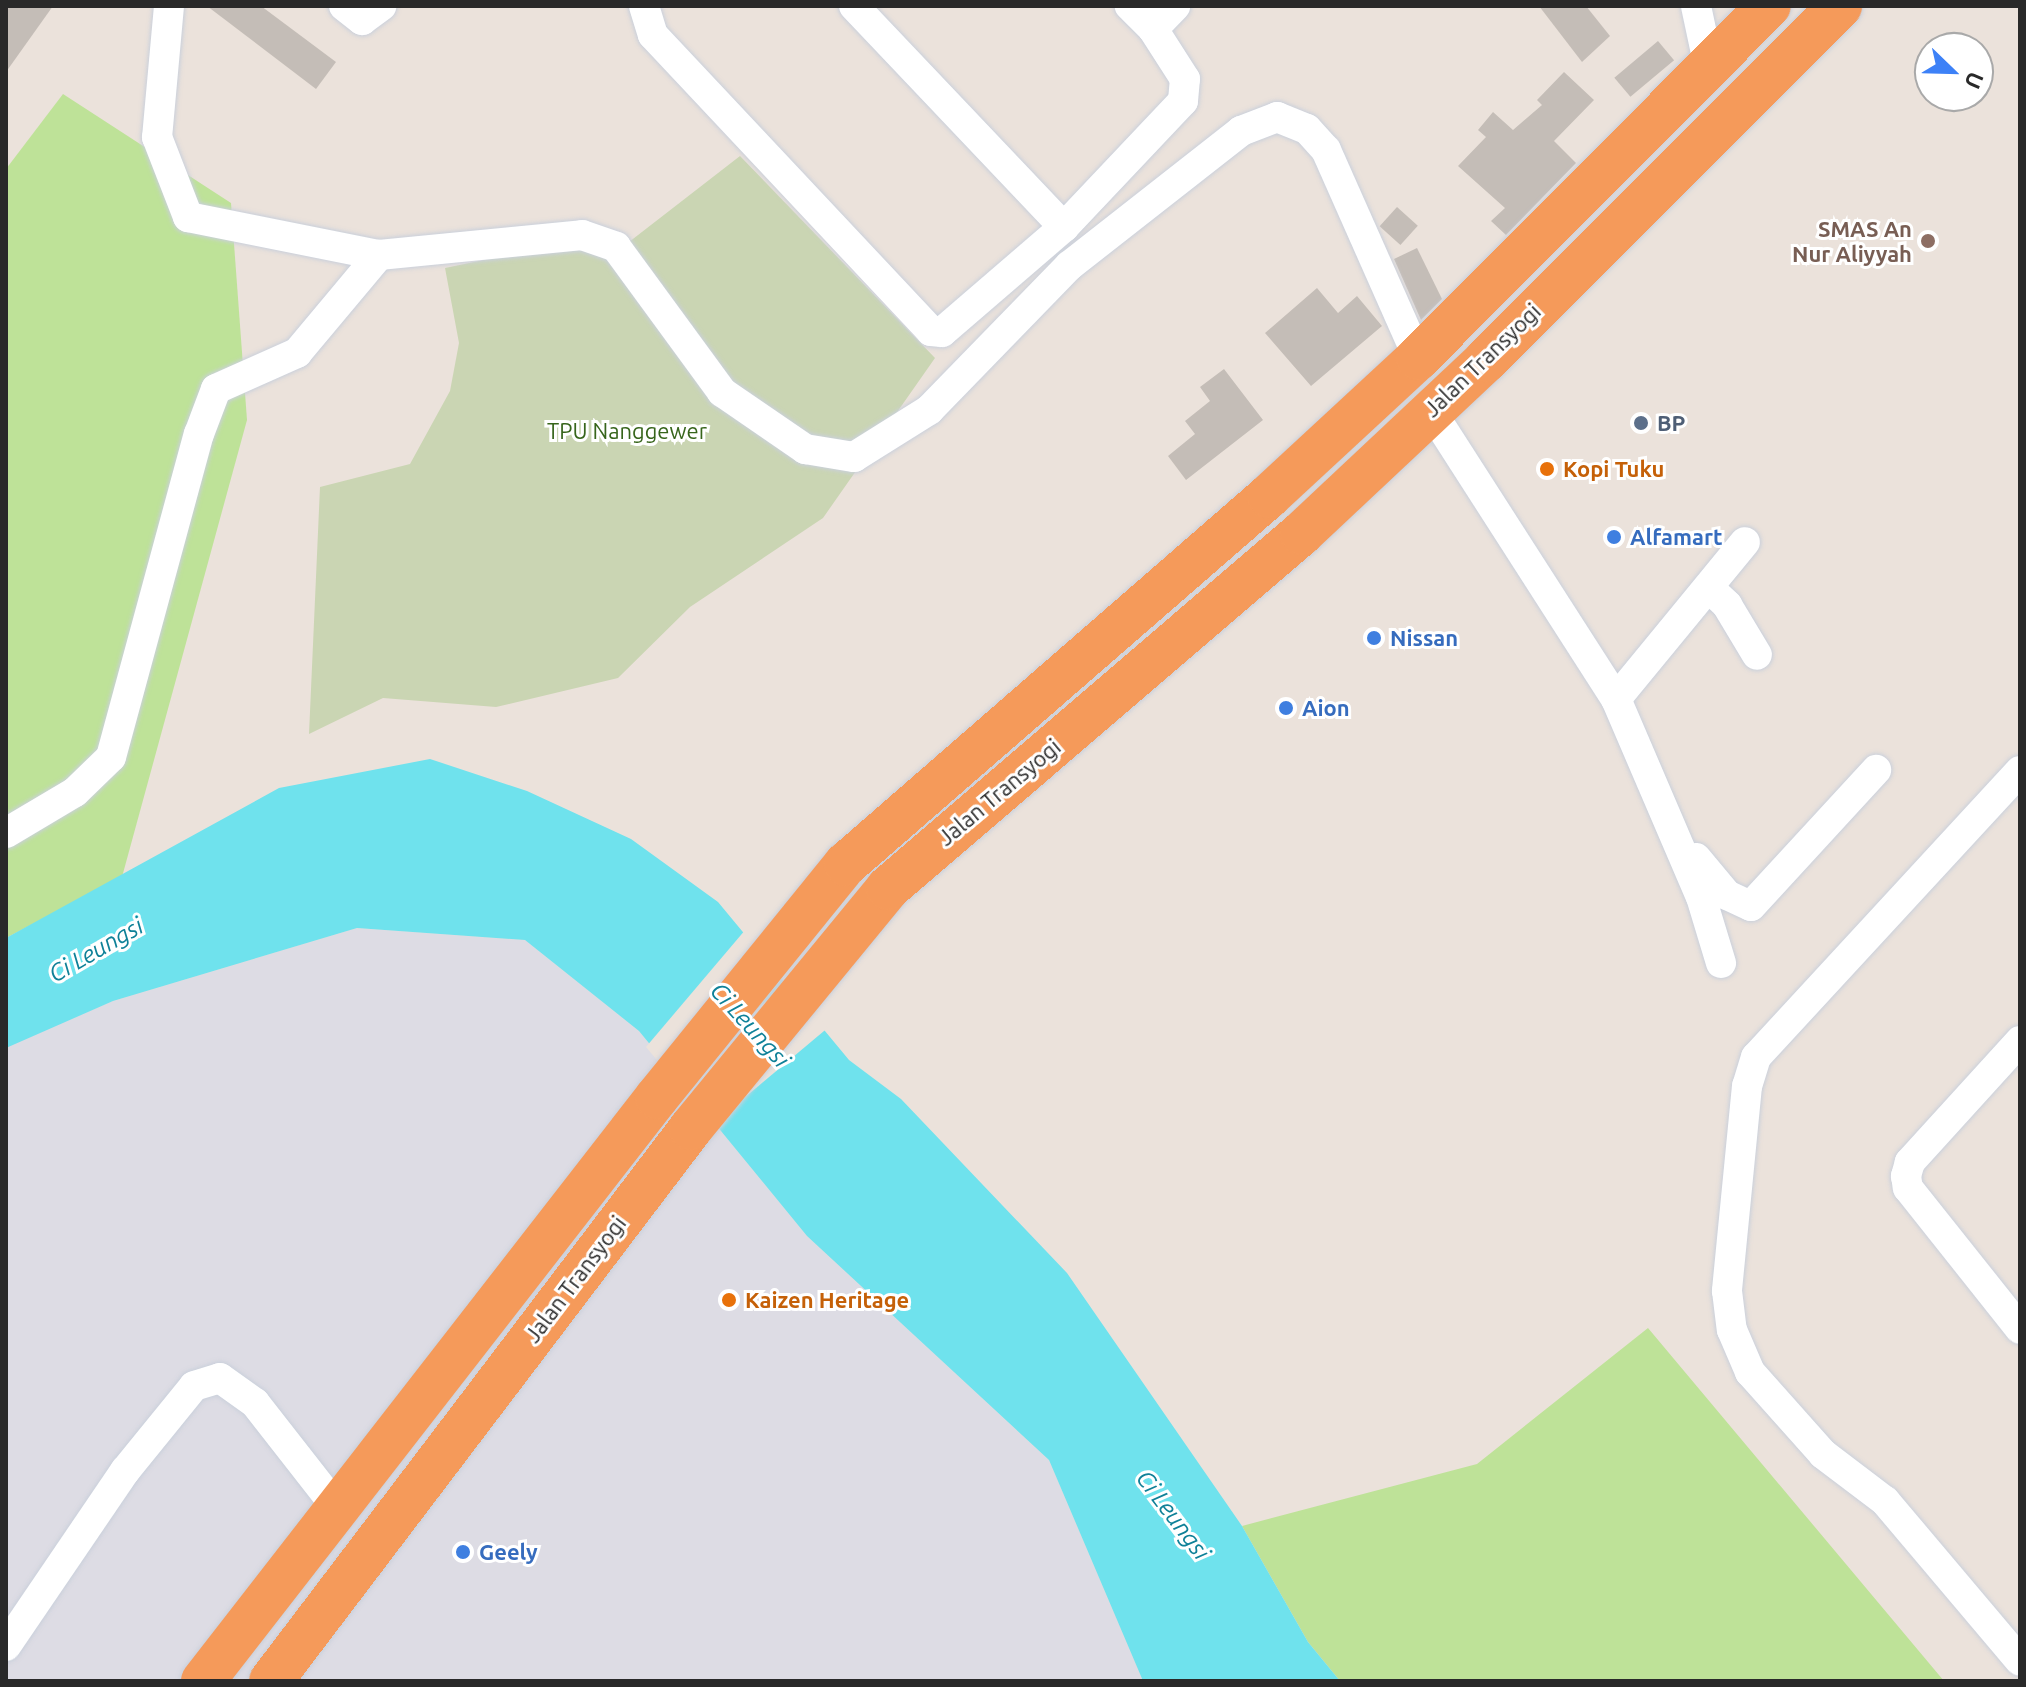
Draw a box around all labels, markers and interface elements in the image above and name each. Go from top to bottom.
north arrow [1914,32,1994,112]
text: U [1960,69,1989,93]
place label: SMAS An Nur Aliyyah [1792,215,1912,266]
marker: SMAS An Nur Aliyyah [1919,232,1937,250]
street label: Jalan Transyogi [1418,298,1546,422]
place label: BP [1657,410,1686,436]
marker: BP [1632,414,1650,432]
park label: TPU Nanggewer [547,418,707,444]
place label: Kopi Tuku [1563,456,1664,482]
marker: Kopi Tuku [1538,460,1556,478]
place label: Alfamart [1630,524,1722,550]
marker: Alfamart [1605,528,1623,546]
place label: Nissan [1390,625,1458,651]
marker: Nissan [1365,629,1383,647]
place label: Aion [1302,695,1350,721]
marker: Aion [1277,699,1295,717]
street label: Jalan Transyogi [932,733,1066,851]
water label: Ci Leungsi [43,911,149,989]
water label: Ci Leungsi [704,976,796,1074]
street label: Jalan Transyogi [519,1211,631,1347]
place label: Kaizen Heritage [745,1287,909,1313]
marker: Kaizen Heritage [720,1291,738,1309]
water label: Ci Leungsi [1130,1464,1216,1566]
place label: Geely [479,1539,538,1565]
marker: Geely [454,1543,472,1561]

